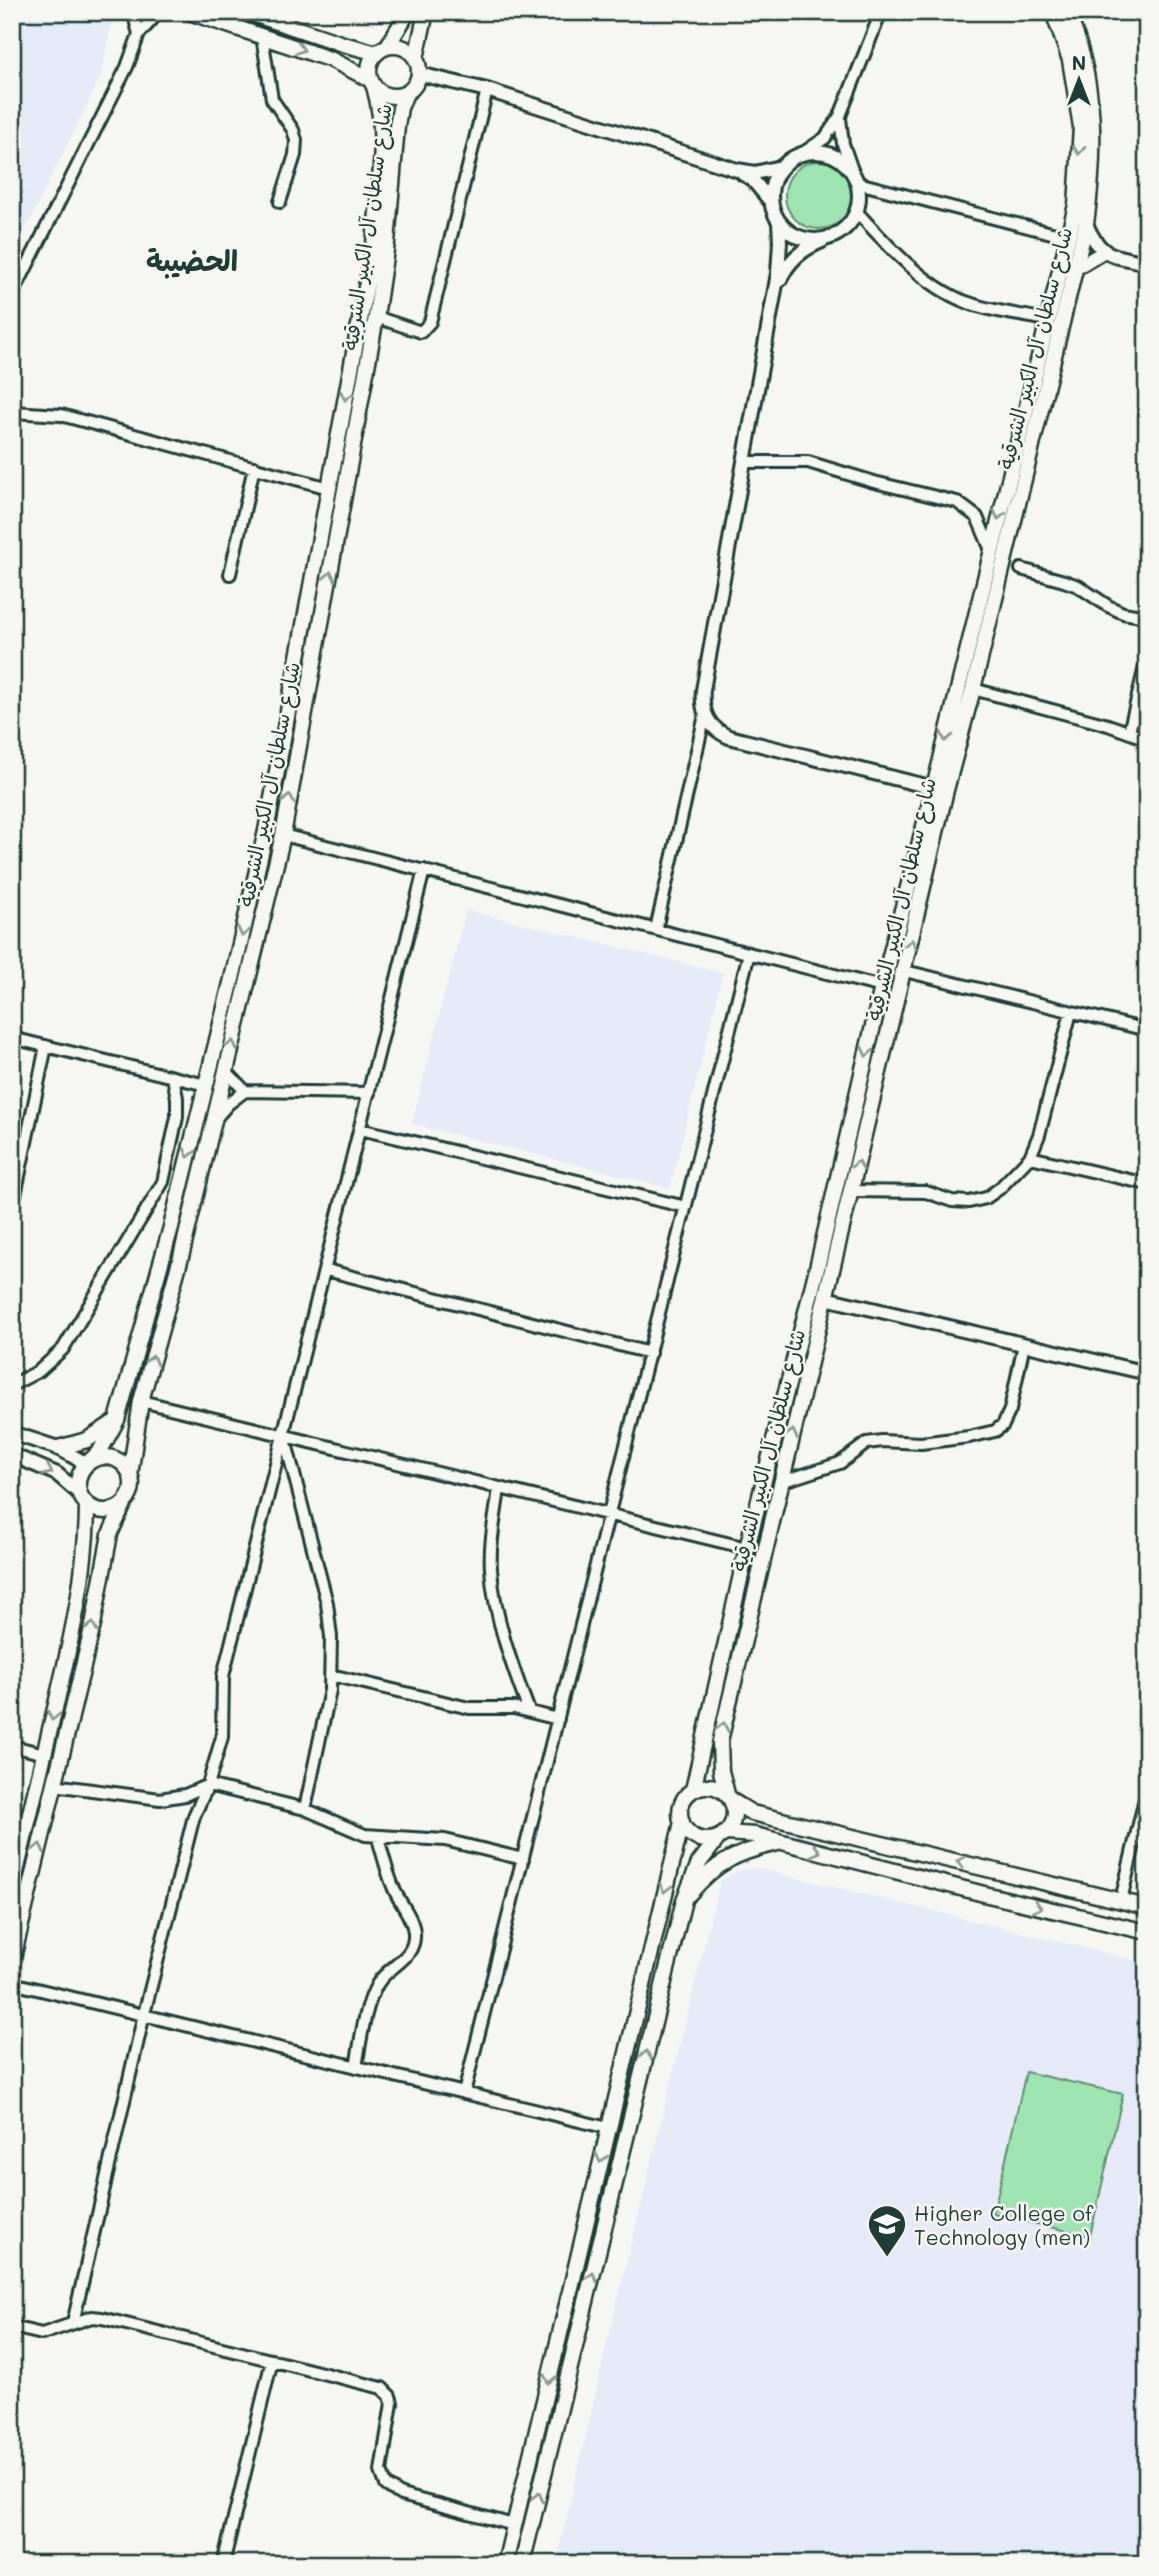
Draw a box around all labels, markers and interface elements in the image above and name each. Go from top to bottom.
one-way arrow [293,41,306,55]
north arrow [1044,46,1114,116]
text: N [1072,50,1086,75]
street label: شارع سلطان آل الكبير الشرقية [335,102,400,352]
one-way arrow [1072,145,1087,156]
street label: شارع سلطان آل الكبير الشرقية [991,224,1080,473]
district label: الحضيبة [146,242,238,279]
one-way arrow [340,390,355,402]
one-way arrow [993,509,1007,521]
one-way arrow [321,570,336,582]
street label: شارع سلطان آل الكبير الشرقية [231,659,308,909]
one-way arrow [940,730,954,742]
street label: شارع سلطان آل الكبير الشرقية [859,775,944,1024]
one-way arrow [281,794,296,805]
one-way arrow [236,926,251,938]
one-way arrow [903,938,917,950]
one-way arrow [224,1039,238,1051]
one-way arrow [861,1046,875,1058]
one-way arrow [183,1147,198,1159]
one-way arrow [850,1159,864,1171]
street label: شارع سلطان آل الكبير الشرقية [724,1326,813,1575]
one-way arrow [144,1355,159,1367]
one-way arrow [784,1428,798,1440]
one-way arrow [41,1462,53,1476]
one-way arrow [84,1621,99,1633]
one-way arrow [47,1710,62,1722]
one-way arrow [715,1721,729,1733]
one-way arrow [31,1842,45,1854]
one-way arrow [810,1842,822,1857]
one-way arrow [955,1856,967,1871]
one-way arrow [659,1882,673,1894]
one-way arrow [1031,1898,1043,1913]
one-way arrow [637,2049,652,2061]
one-way arrow [595,2152,610,2164]
place label: Higher College of Technology (men) [914,2199,1094,2250]
school or university icon: Higher College of Technology (men) [866,2203,908,2258]
one-way arrow [584,2271,598,2283]
one-way arrow [543,2373,557,2385]
one-way arrow [530,2492,544,2504]

